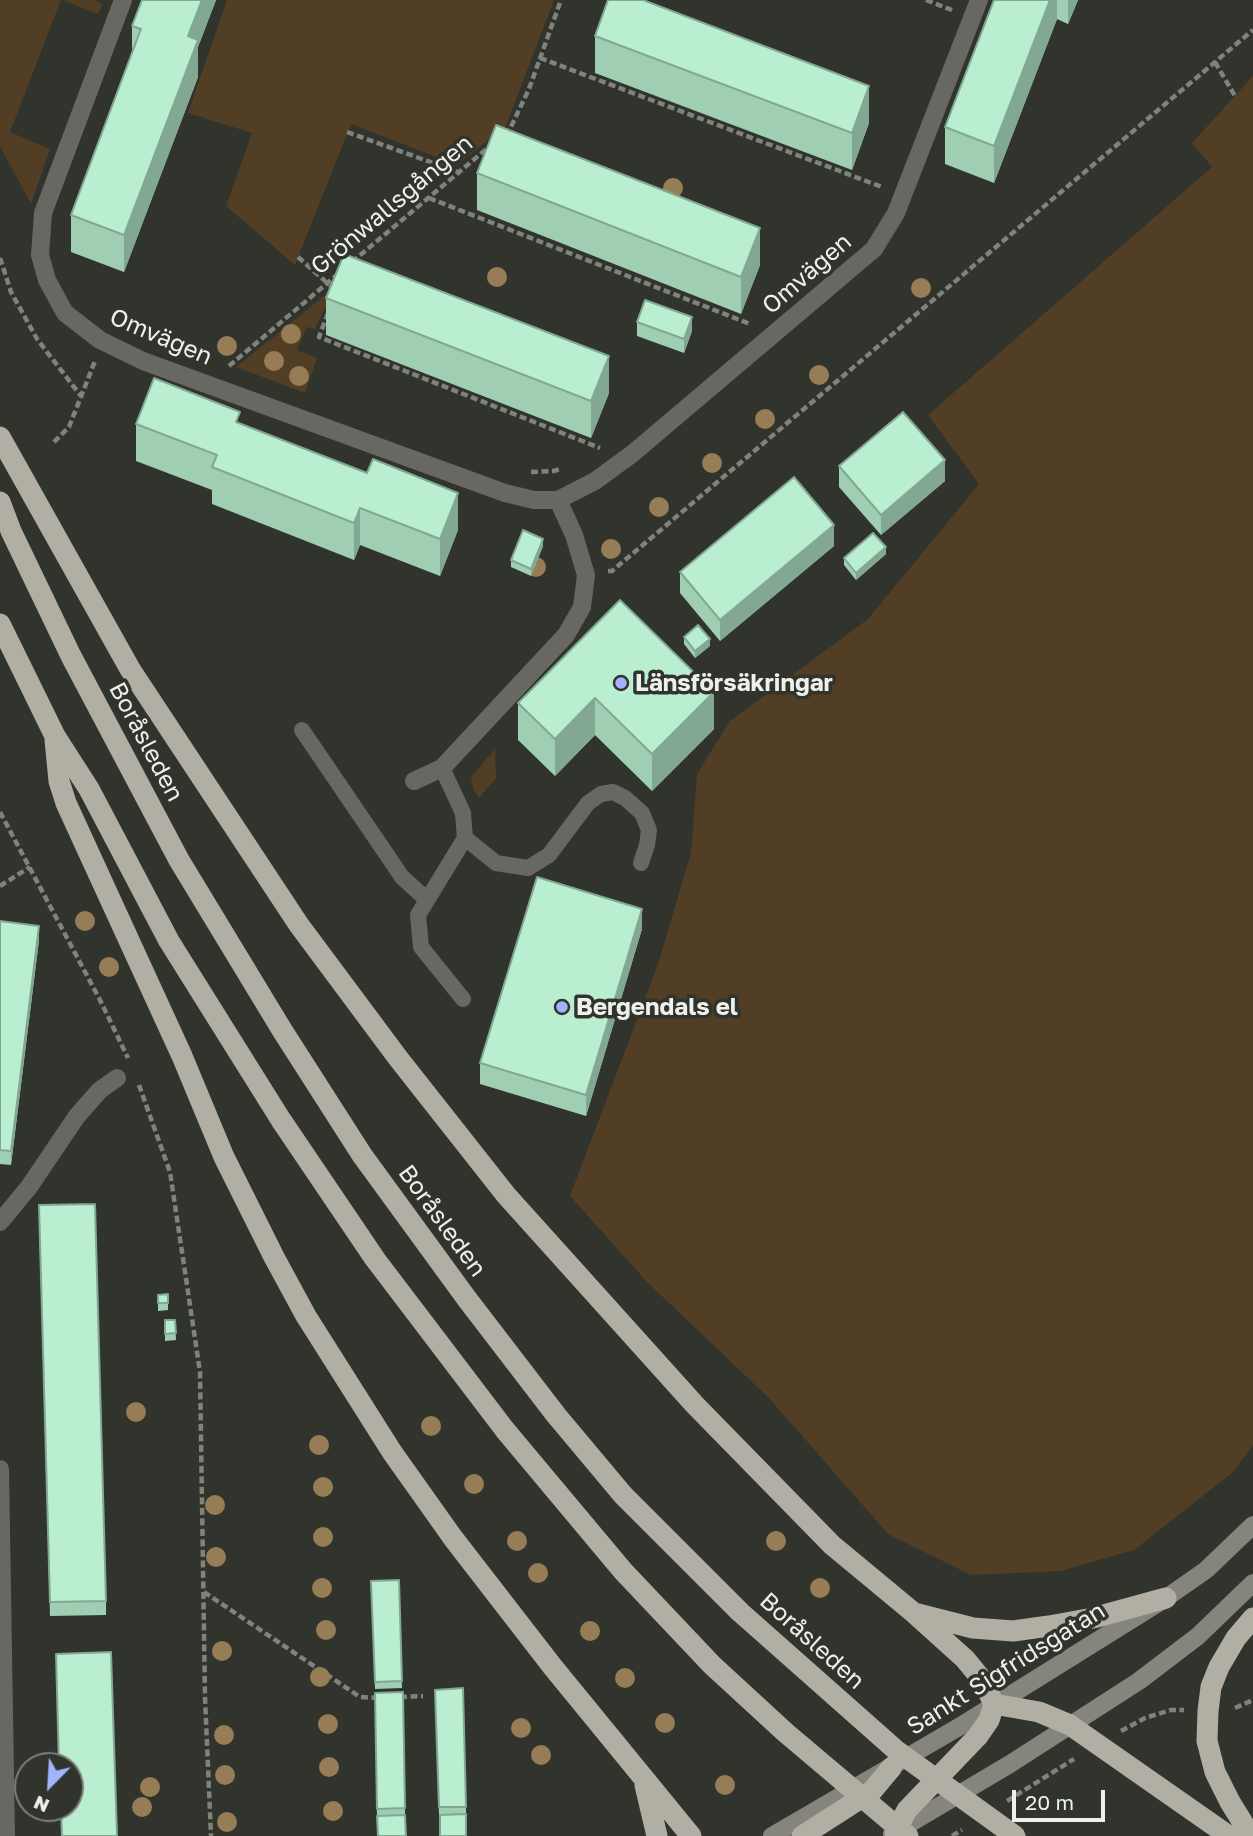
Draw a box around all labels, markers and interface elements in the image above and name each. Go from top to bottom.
street label: Grönwallsgången [305,129,479,281]
street label: Omvägen [757,228,857,320]
street label: Omvägen [105,303,217,371]
place label: Länsförsäkringar [635,669,833,697]
marker: Länsförsäkringar [613,675,629,691]
street label: Boråsleden [103,678,189,806]
place label: Bergendals el [576,993,738,1021]
marker: Bergendals el [554,999,570,1015]
street label: Boråsleden [392,1160,492,1282]
street label: Boråsleden [754,1587,870,1695]
street label: Sankt Sigfridsgatan [902,1596,1110,1742]
north arrow [14,1752,84,1822]
scale bar [1015,1776,1108,1820]
text: 20 m [1025,1789,1074,1815]
text: N [30,1791,52,1818]

